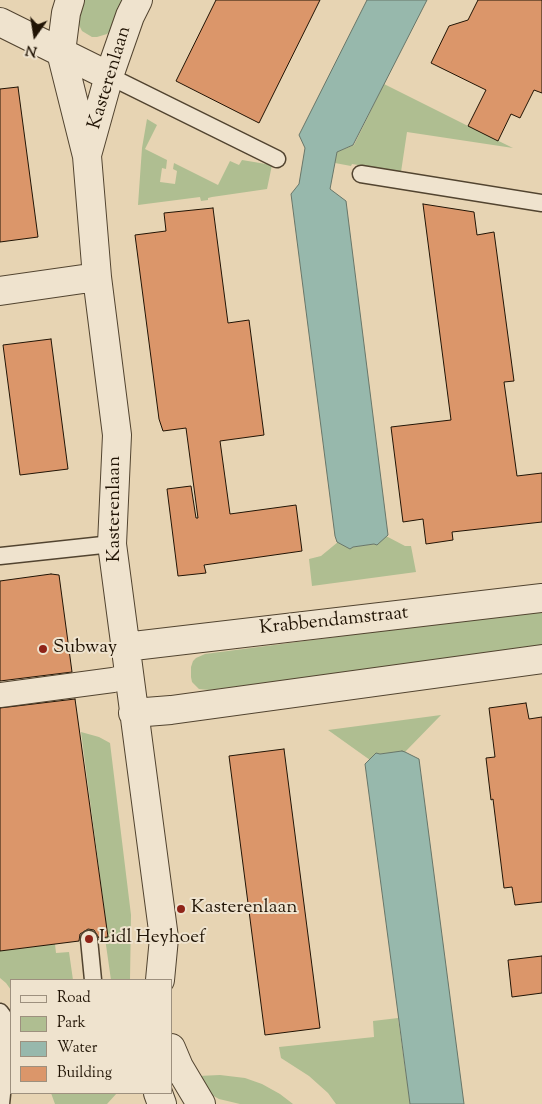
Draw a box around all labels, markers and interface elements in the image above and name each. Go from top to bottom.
north arrow [10,10,60,60]
street label: Kasterenlaan [85,24,137,132]
text: N [24,39,39,61]
street label: Kasterenlaan [105,456,127,562]
street label: Krabbendamstraat [258,603,410,641]
place label: Subway [53,638,117,660]
marker: Subway [37,643,49,655]
place label: Kasterenlaan [191,898,298,920]
marker: Kasterenlaan [175,903,187,915]
place label: Lidl Heyhoef [99,928,206,950]
marker: Lidl Heyhoef [83,933,95,945]
legend [10,979,172,1094]
text: Road [57,988,91,1009]
text: Park [57,1013,86,1034]
text: Water [57,1038,97,1059]
text: Building [57,1063,112,1084]

